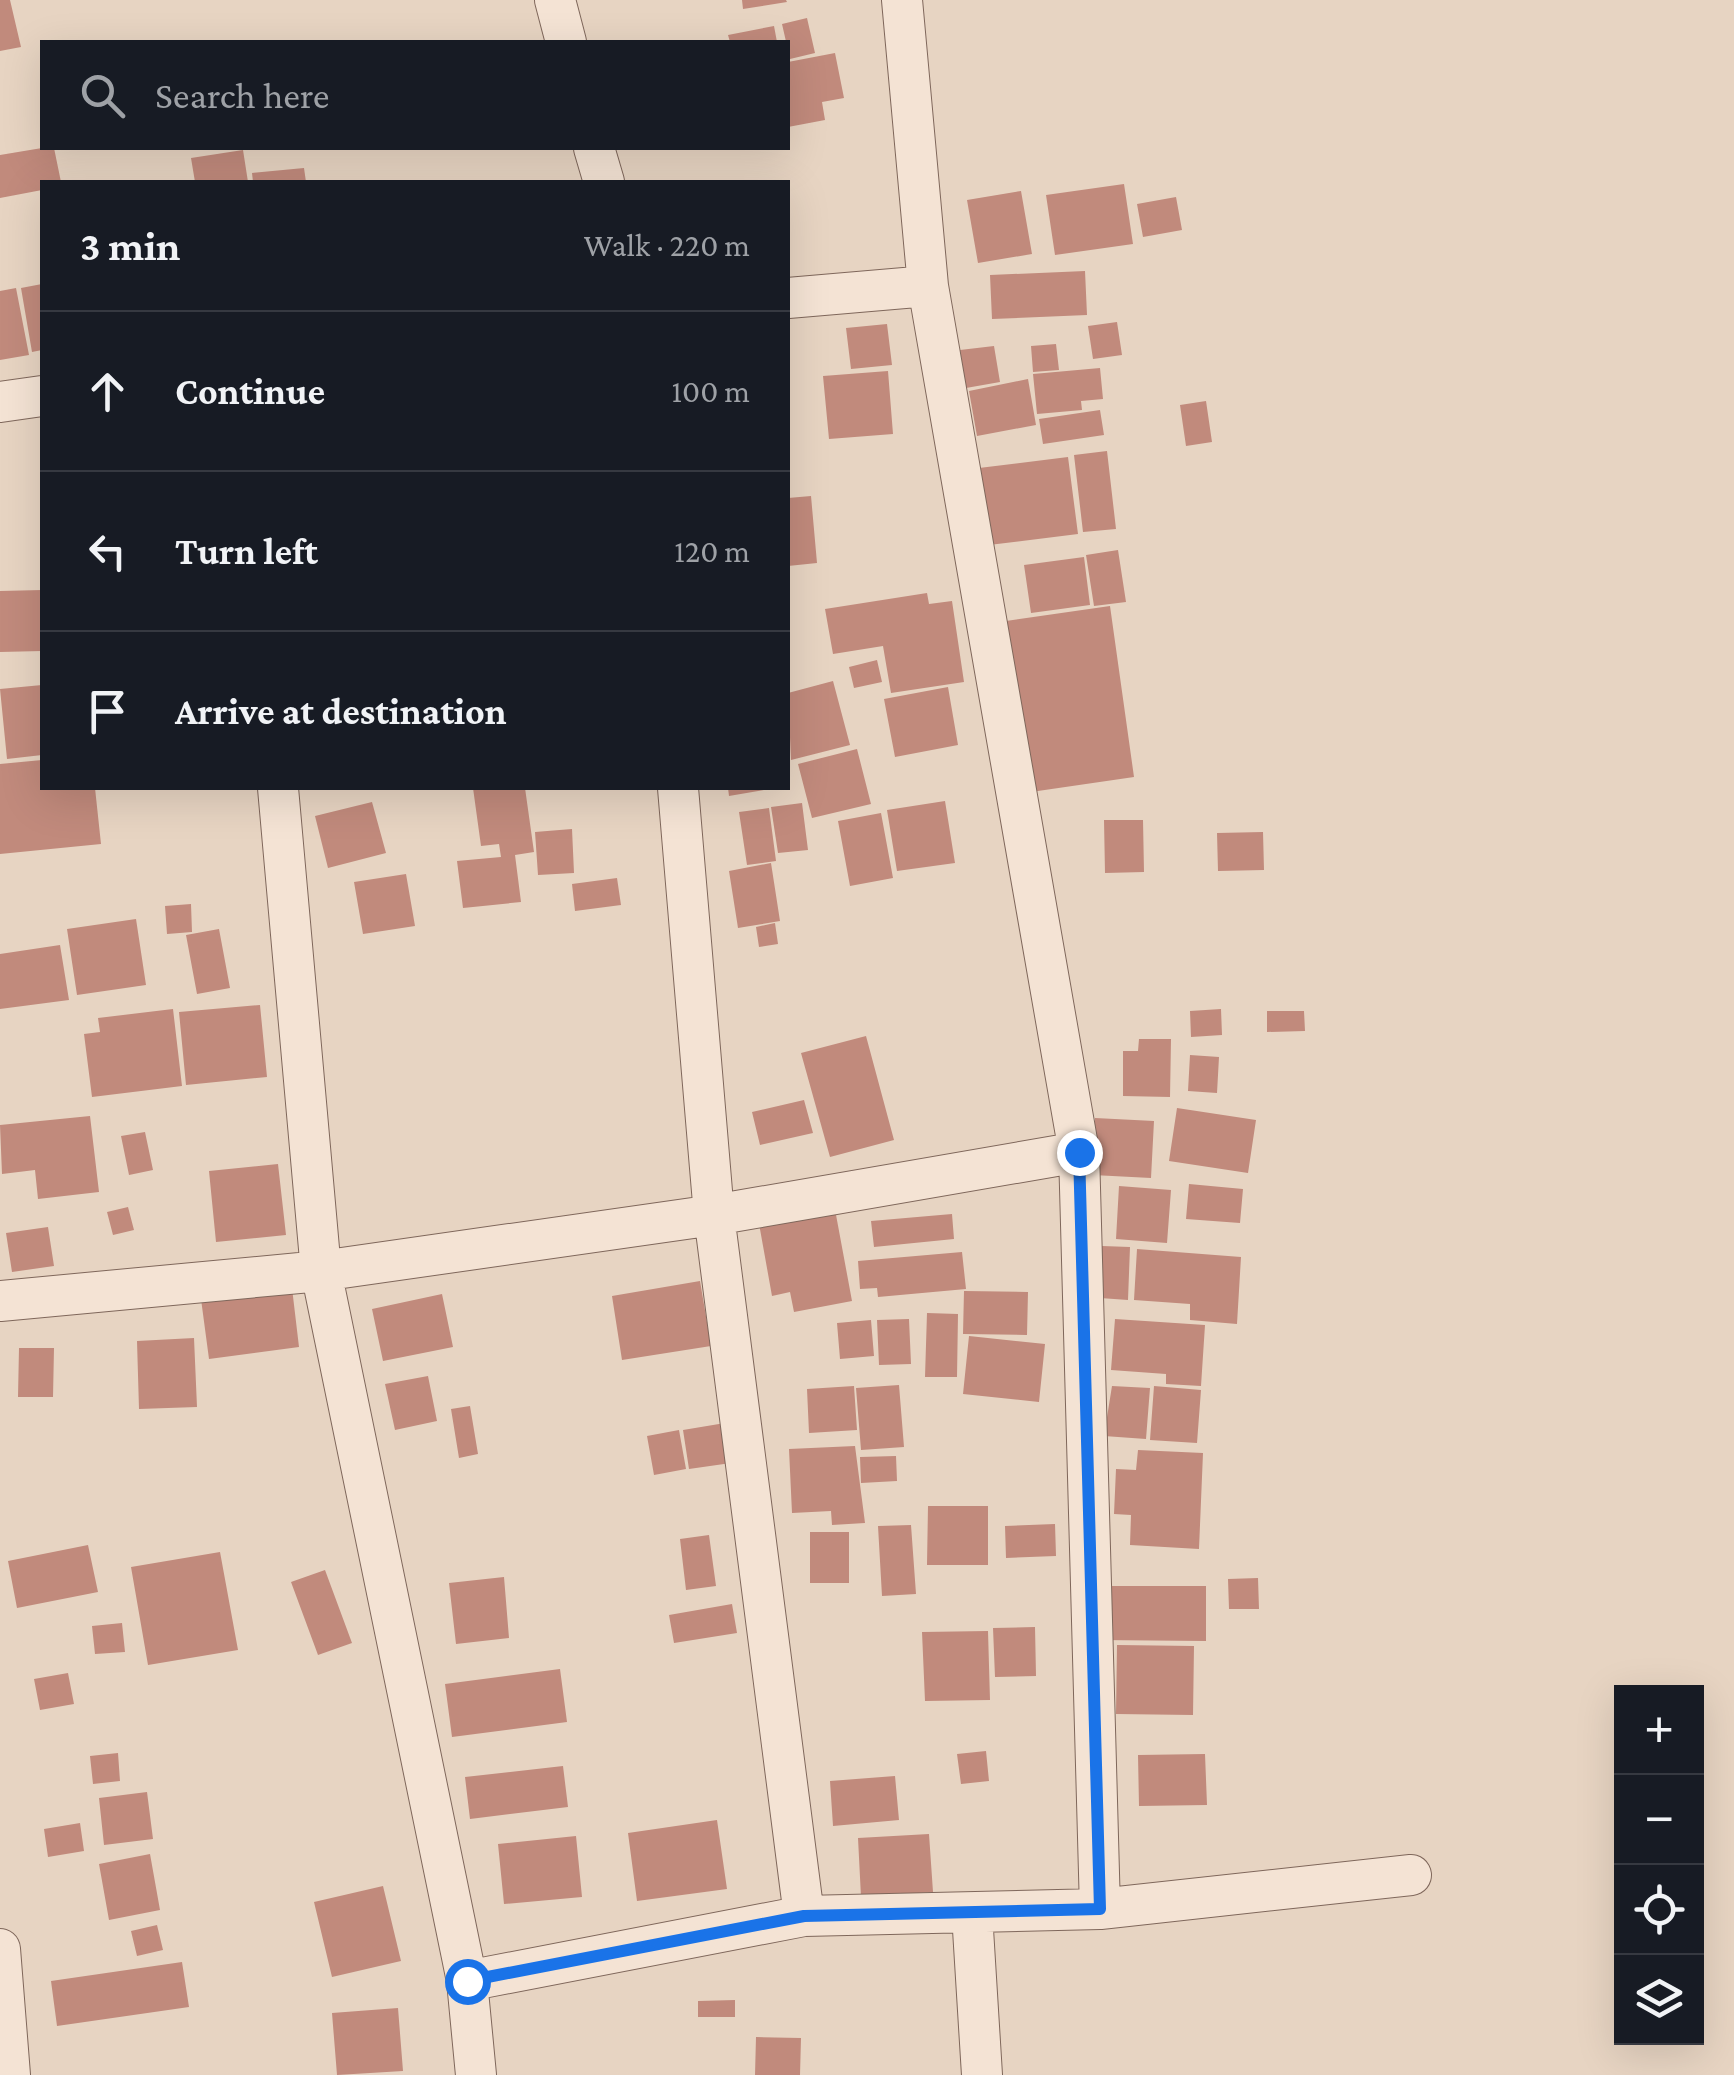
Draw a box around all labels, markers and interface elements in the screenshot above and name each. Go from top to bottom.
search box [40,40,790,150]
icon: search [75,68,130,123]
text: Search here [155,74,329,116]
text: 3 min [80,222,180,269]
text: Walk · 220 m [584,227,750,263]
icon: ahead [80,364,135,419]
text: Continue [175,370,325,412]
text: 100 m [671,373,750,409]
icon: left [80,524,135,579]
text: Turn left [175,530,318,572]
text: 120 m [674,533,750,569]
icon: arrive [80,684,135,739]
text: Arrive at destination [175,690,507,732]
route end [1057,1130,1103,1176]
map controls [1614,1685,1704,2045]
button: + [1614,1685,1704,1775]
button: − [1614,1775,1704,1865]
button: locate [1614,1865,1704,1955]
button: layers [1614,1955,1704,2045]
route start [445,1959,491,2005]

